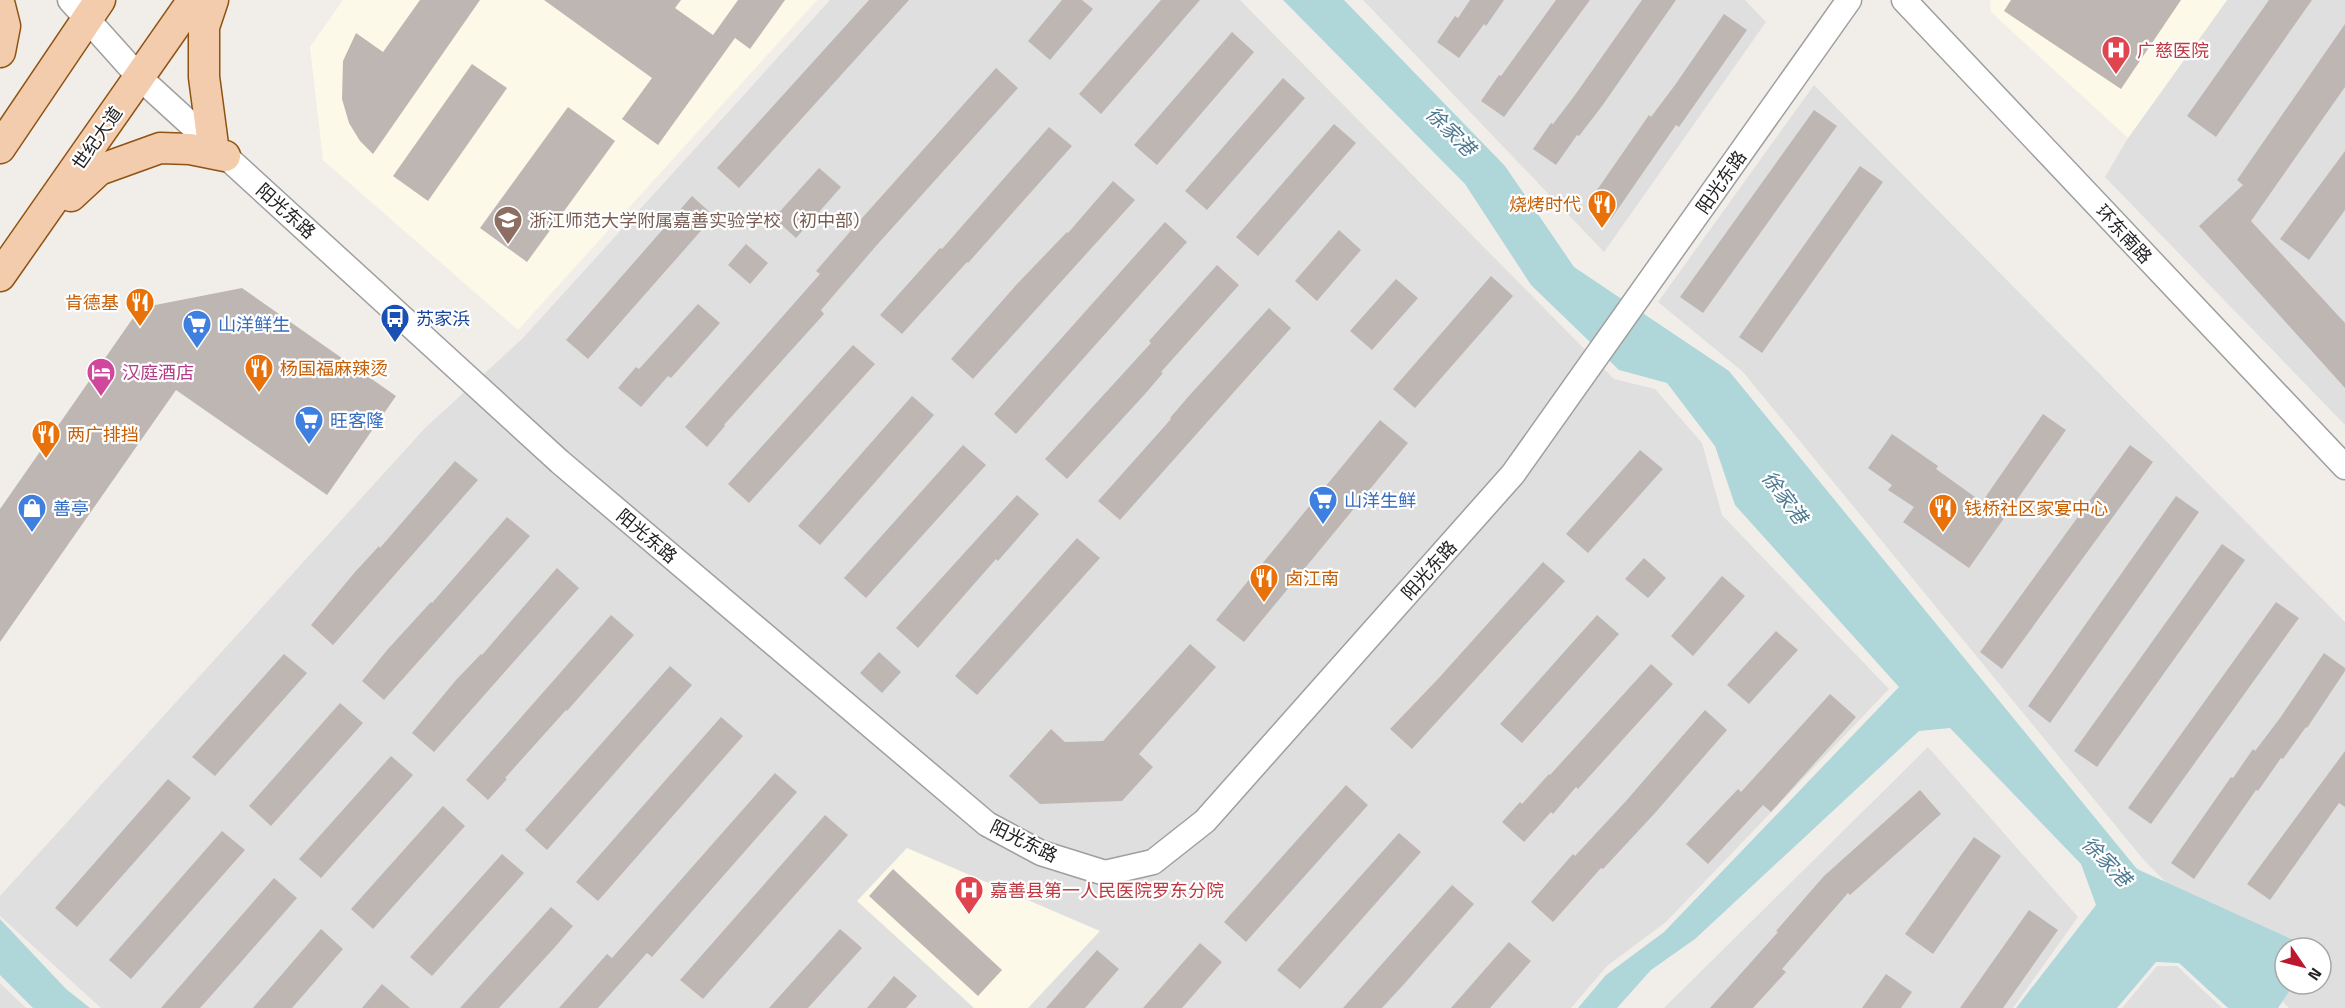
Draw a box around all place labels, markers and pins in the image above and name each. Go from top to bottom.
hospital icon: 广慈医院 [2100,34,2132,76]
place label: 广慈医院 [2137,37,2209,64]
restaurant icon: 烧烤时代 [1586,188,1618,230]
place label: 烧烤时代 [1509,191,1581,218]
school or university icon: 浙江师范大学附属嘉善实验学校（初中部） [492,204,524,246]
place label: 浙江师范大学附属嘉善实验学校（初中部） [529,207,871,234]
restaurant icon: 肯德基 [124,286,156,328]
place label: 肯德基 [65,289,119,316]
bus stop icon: 苏家浜 [379,302,411,344]
place label: 苏家浜 [416,305,470,332]
supermarket icon: 山洋鲜生 [181,308,213,350]
place label: 山洋鲜生 [218,311,290,338]
restaurant icon: 杨国福麻辣烫 [243,352,275,394]
place label: 杨国福麻辣烫 [280,355,388,382]
hotel icon: 汉庭酒店 [85,356,117,398]
place label: 汉庭酒店 [122,359,194,386]
supermarket icon: 旺客隆 [293,404,325,446]
place label: 旺客隆 [330,407,384,434]
restaurant icon: 两广排挡 [30,418,62,460]
place label: 两广排挡 [67,421,139,448]
supermarket icon: 山洋生鲜 [1307,484,1339,526]
place label: 山洋生鲜 [1344,487,1416,514]
shop icon: 善亭 [16,492,48,534]
restaurant icon: 钱桥社区家宴中心 [1927,492,1959,534]
place label: 善亭 [53,495,89,522]
place label: 钱桥社区家宴中心 [1964,495,2108,522]
restaurant icon: 卤江南 [1248,562,1280,604]
place label: 卤江南 [1285,565,1339,592]
hospital icon: 嘉善县第一人民医院罗东分院 [953,874,985,916]
place label: 嘉善县第一人民医院罗东分院 [990,877,1224,904]

